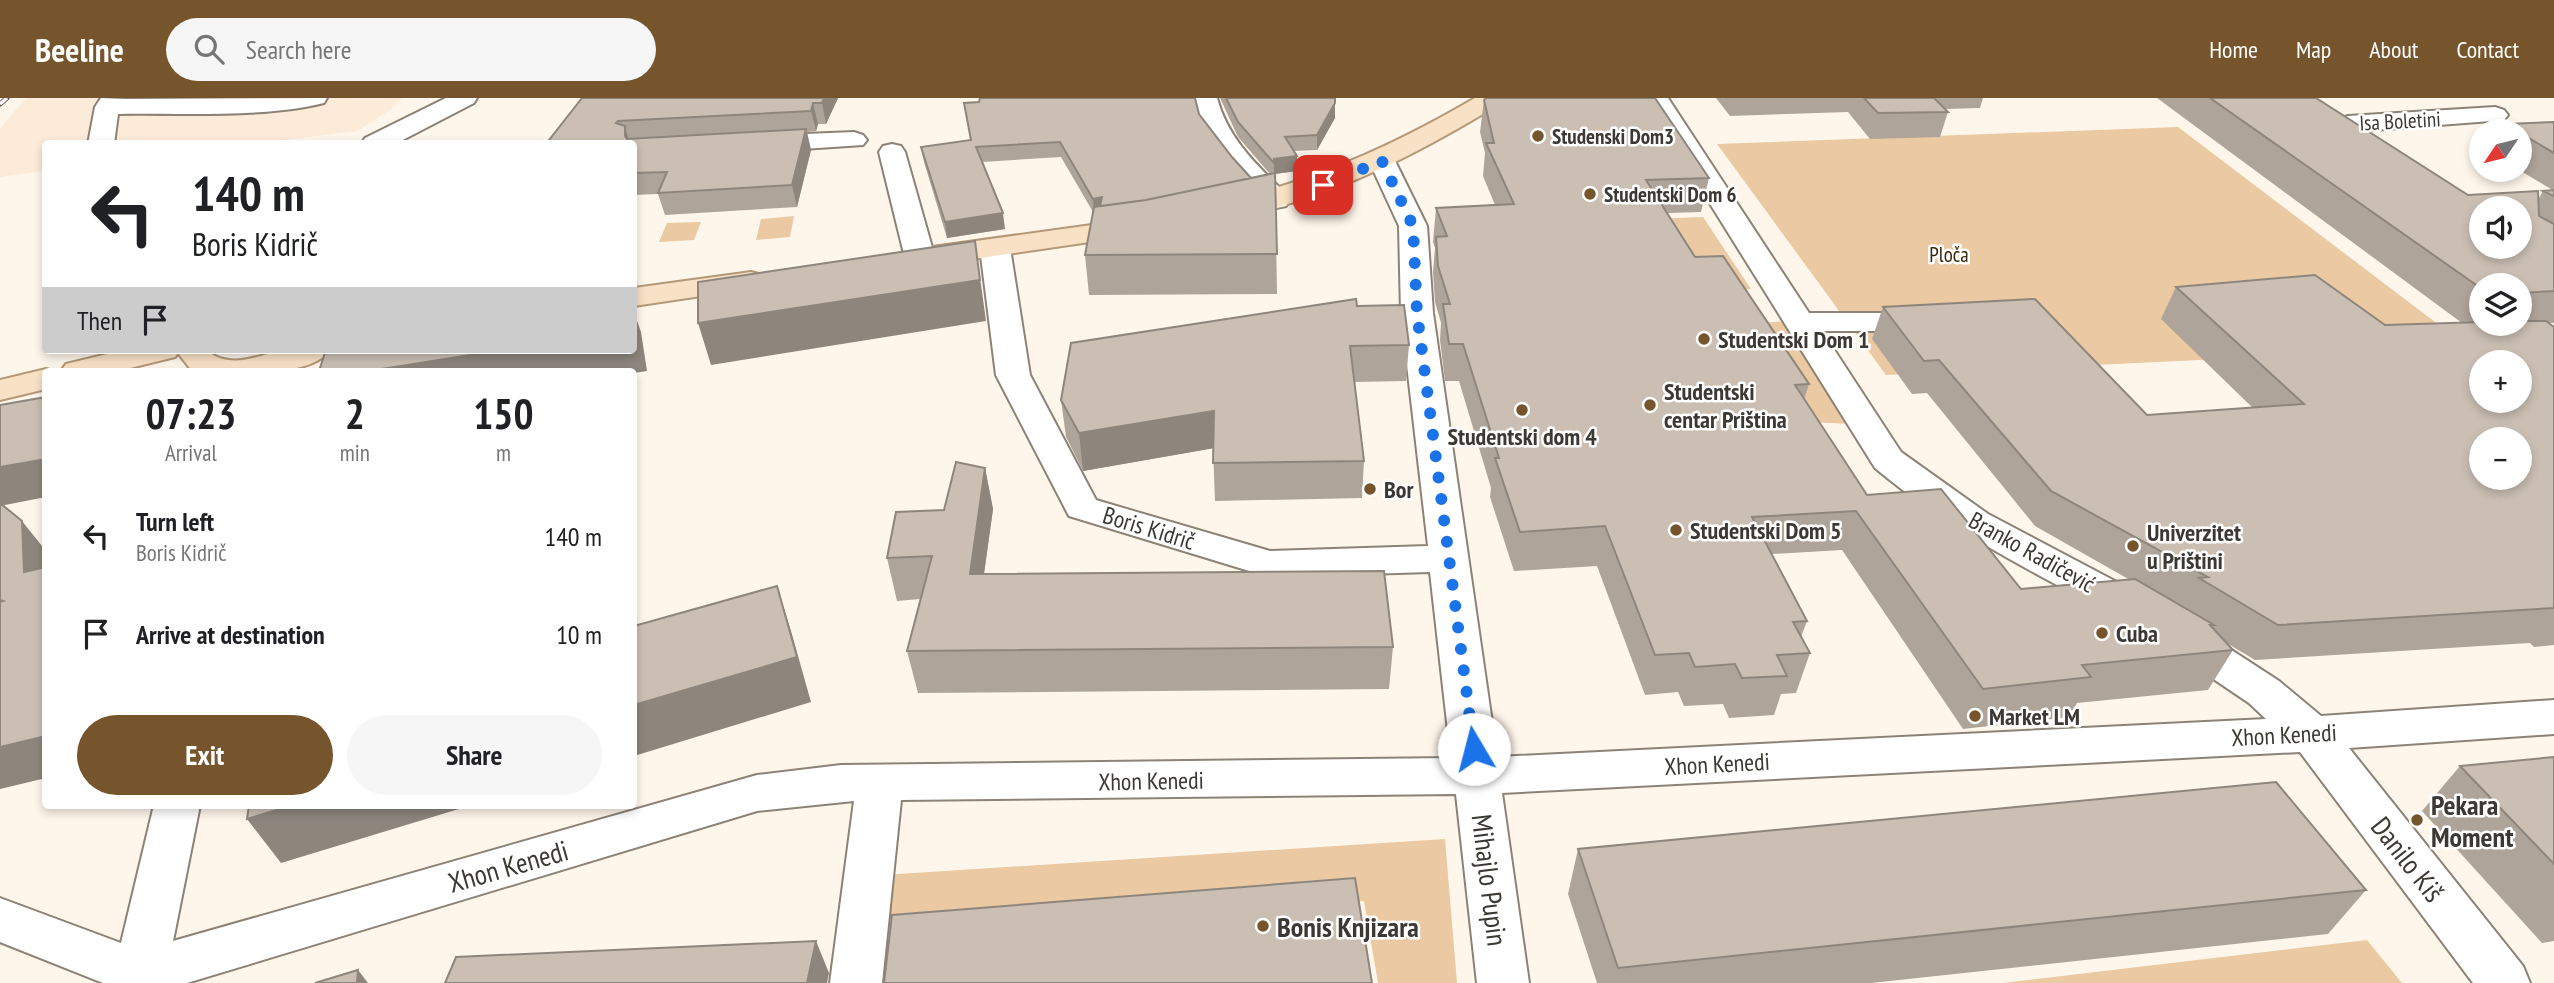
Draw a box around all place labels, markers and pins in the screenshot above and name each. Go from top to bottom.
place label: Studenski Dom3 [1552,123,1674,150]
marker: Studenski Dom3 [1530,128,1546,144]
pin [1293,155,1353,215]
place label: Studentski Dom 6 [1604,181,1736,208]
marker: Studentski Dom 6 [1582,186,1598,202]
place label: Studentski Dom 1 [1718,324,1869,355]
marker: Studentski Dom 1 [1696,331,1712,347]
place label: Studentski centar Priština [1664,376,1787,435]
marker: Studentski centar Priština [1642,397,1658,413]
marker: Studentski dom 4 [1514,402,1530,418]
place label: Studentski dom 4 [1447,421,1597,452]
place label: Bor [1384,474,1414,505]
marker: Bor [1362,481,1378,497]
place label: Studentski Dom 5 [1690,515,1841,546]
place label: Univerzitet u Prištini [2147,517,2241,576]
marker: Studentski Dom 5 [1668,522,1684,538]
marker: Univerzitet u Prištini [2125,538,2141,554]
place label: Cuba [2116,618,2158,649]
marker: Cuba [2094,625,2110,641]
place label: Market LM [1989,701,2080,732]
marker: Market LM [1967,708,1983,724]
place label: Pekara Moment [2431,786,2513,855]
marker: Pekara Moment [2409,812,2425,828]
place label: Bonis Knjizara [1277,908,1419,945]
marker: Bonis Knjizara [1255,918,1271,934]

